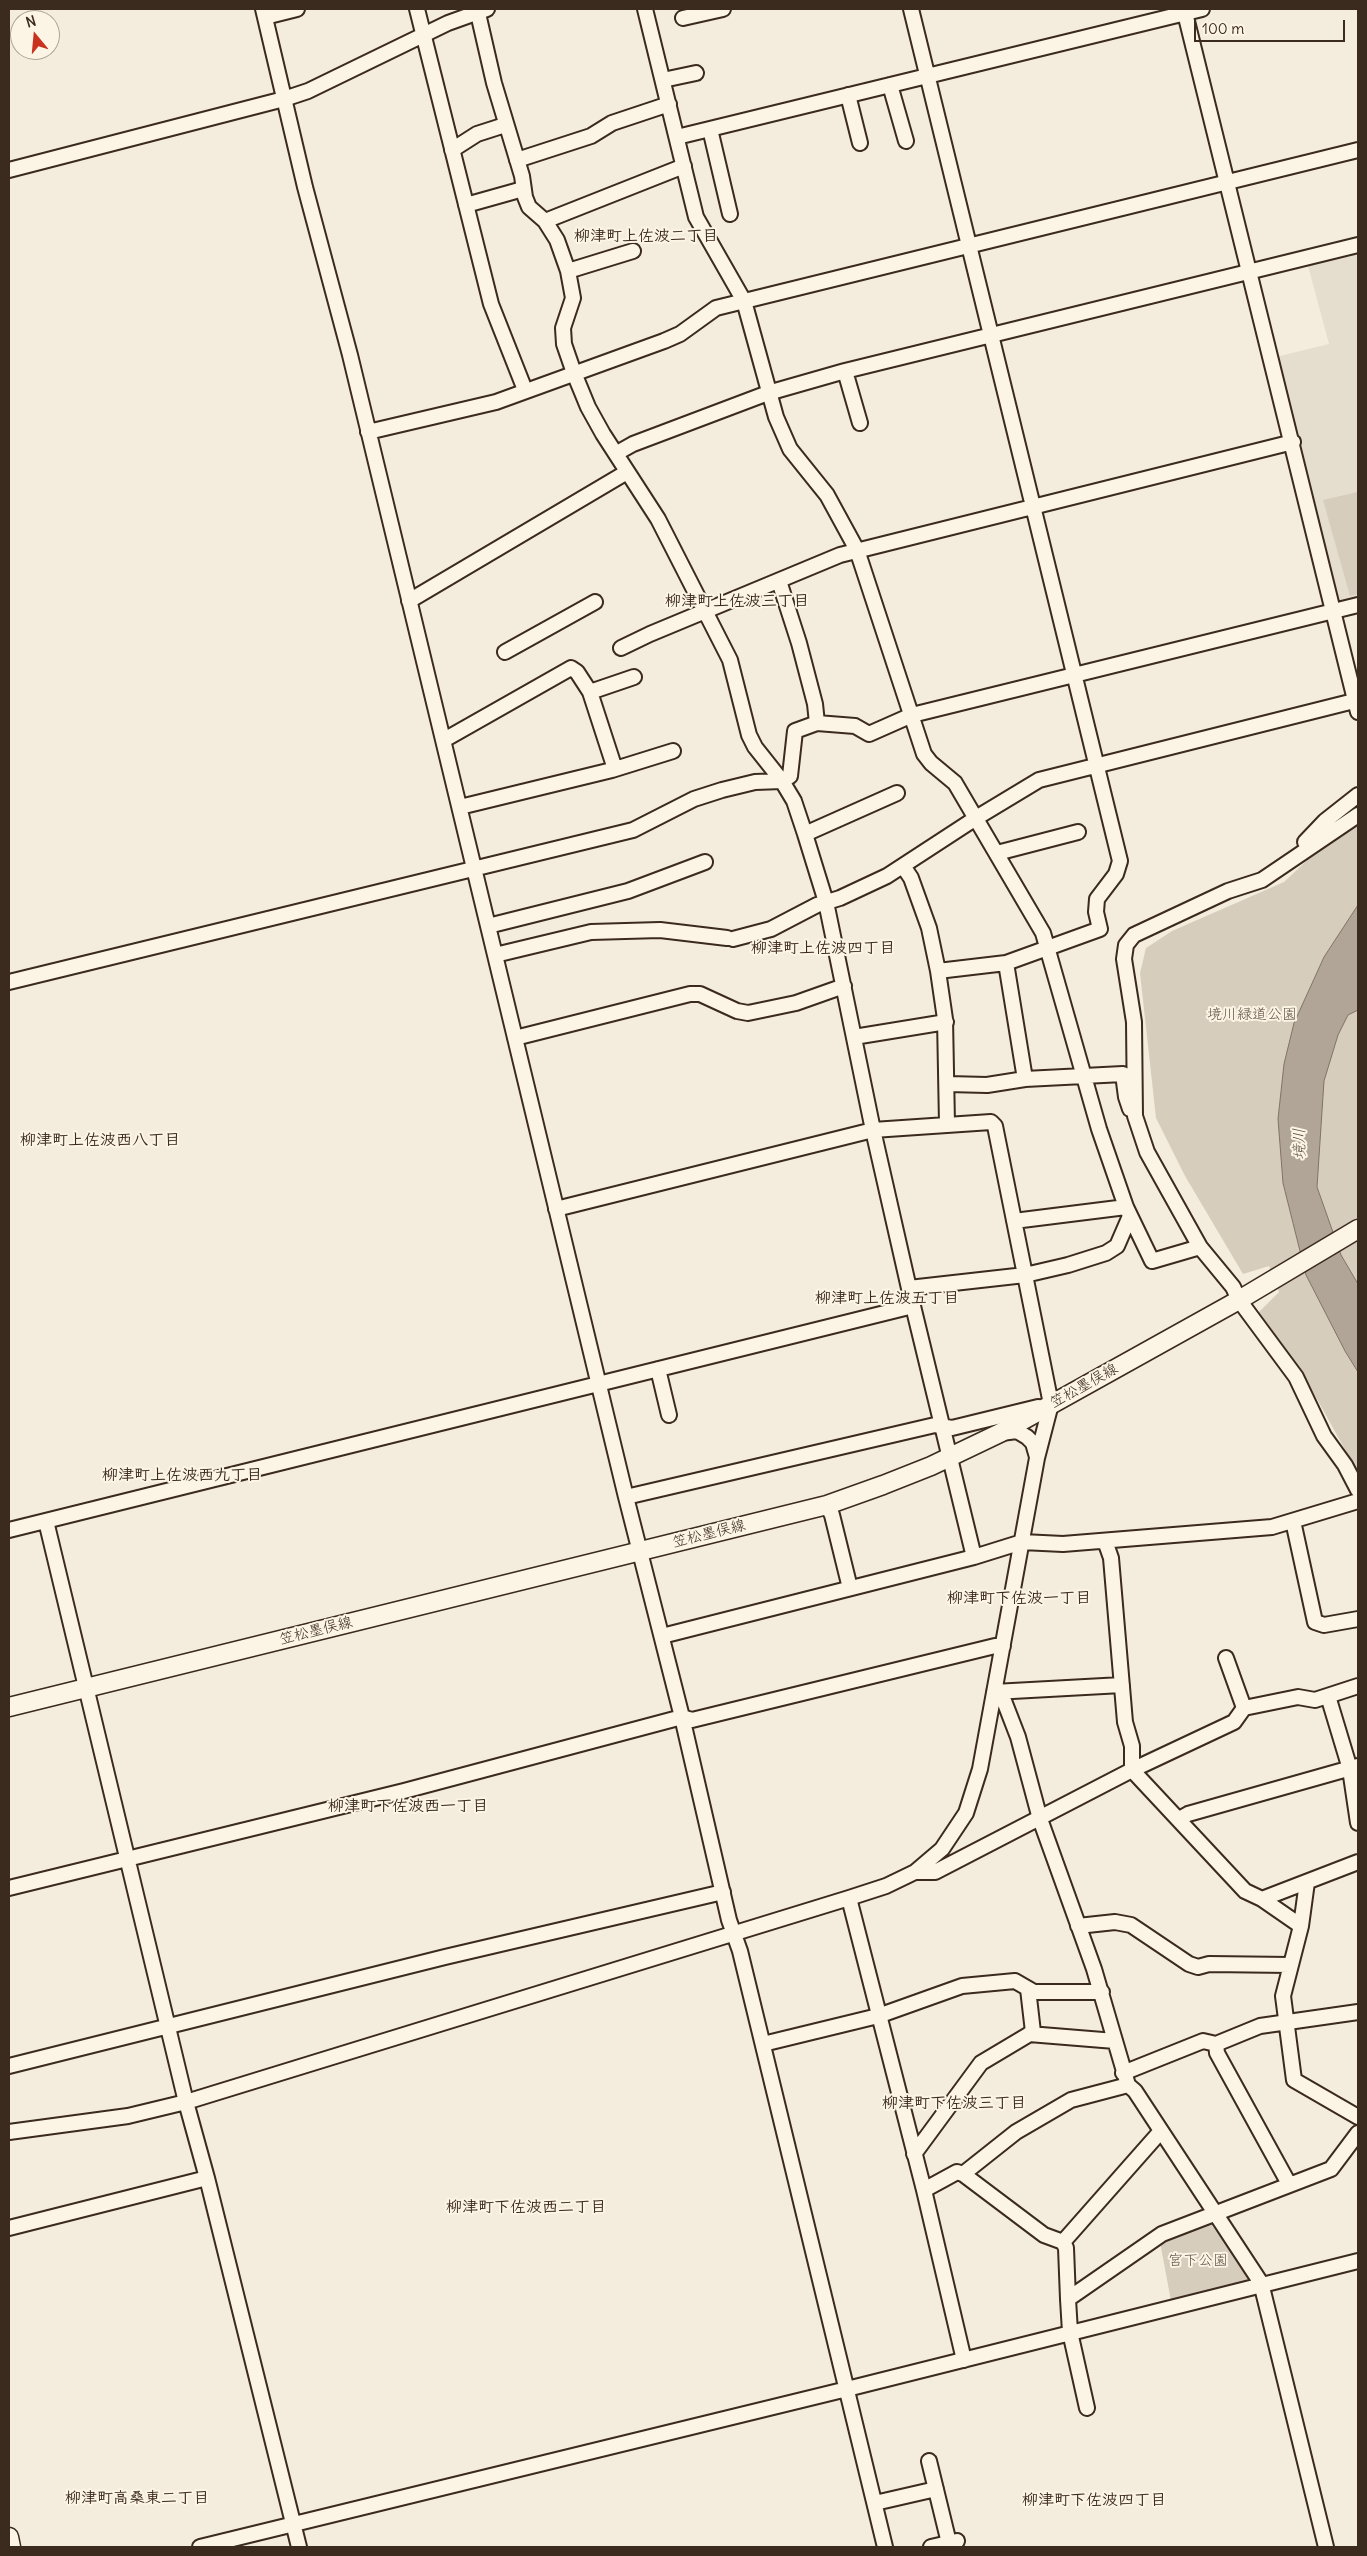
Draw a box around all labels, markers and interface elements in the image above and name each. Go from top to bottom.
north arrow [10,10,60,60]
scale bar [1197,10,1348,42]
text: N [24,12,38,32]
text: 100 m [1202,19,1244,38]
district label: 柳津町上佐波二丁目 [574,226,718,246]
district label: 柳津町上佐波三丁目 [665,591,809,611]
district label: 柳津町上佐波四丁目 [751,938,895,958]
park label: 境川緑道公園 [1207,1006,1297,1024]
water label: 境川 [1290,1128,1310,1160]
district label: 柳津町上佐波西八丁目 [20,1130,180,1150]
district label: 柳津町上佐波五丁目 [815,1288,959,1308]
street label: 笠松墨俣線 [1047,1360,1121,1412]
district label: 柳津町上佐波西九丁目 [102,1465,262,1485]
street label: 笠松墨俣線 [670,1516,748,1552]
district label: 柳津町下佐波一丁目 [947,1588,1091,1608]
street label: 笠松墨俣線 [277,1613,355,1649]
district label: 柳津町下佐波西一丁目 [328,1796,488,1816]
district label: 柳津町下佐波三丁目 [882,2093,1026,2113]
district label: 柳津町下佐波西二丁目 [446,2197,606,2217]
park label: 宮下公園 [1168,2252,1228,2270]
district label: 柳津町高桑東二丁目 [65,2488,209,2508]
district label: 柳津町下佐波四丁目 [1022,2490,1166,2510]

